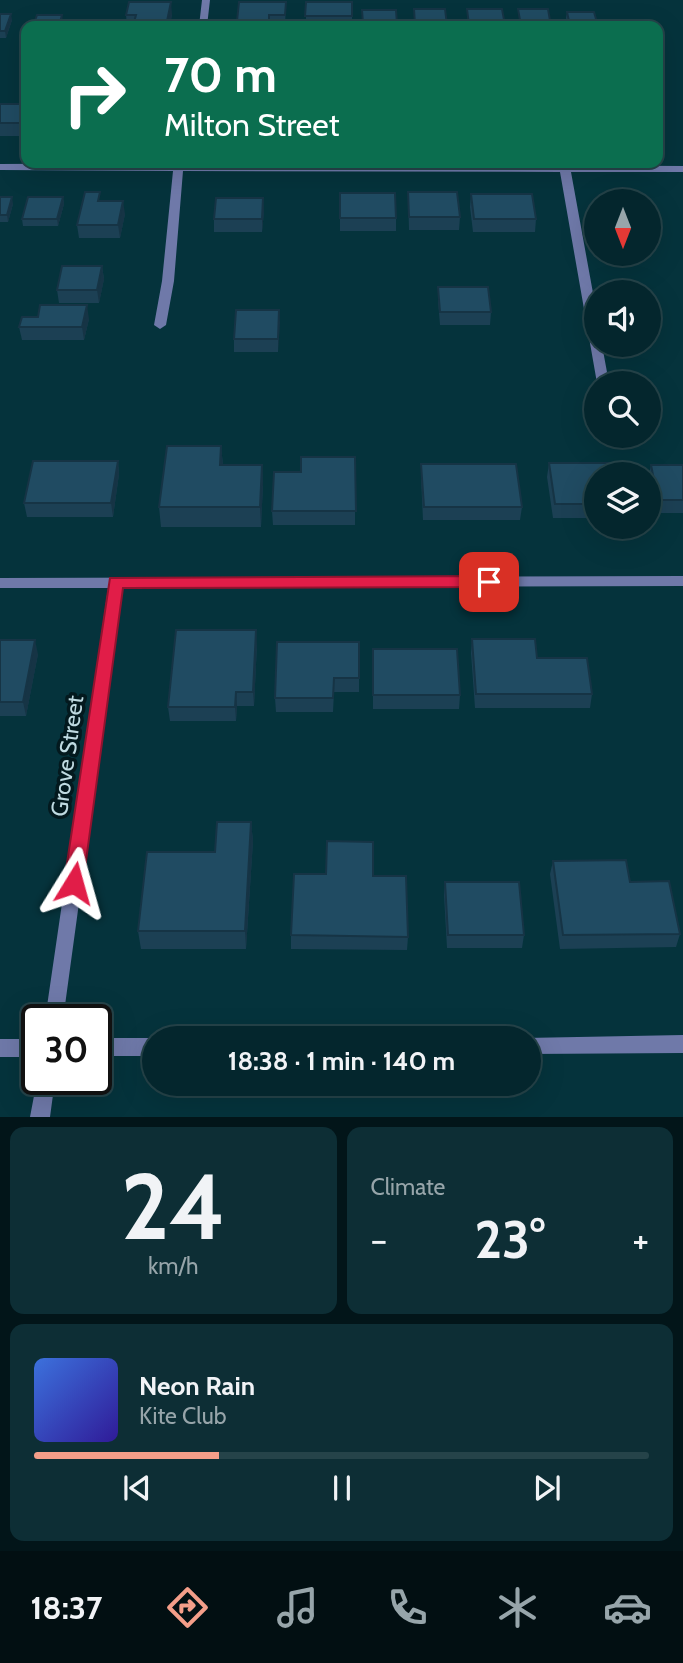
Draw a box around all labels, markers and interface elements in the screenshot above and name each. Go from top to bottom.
text: 70 m [164,45,277,104]
icon: right [49,49,140,140]
text: Milton Street [164,105,339,144]
north arrow [584,189,662,266]
map controls [584,189,661,539]
button: sound [584,280,661,357]
button: search [584,371,661,448]
button: layers [584,462,661,539]
pin [459,552,519,612]
icon: arrive [470,563,508,601]
street label: Grove Street [45,693,89,818]
position arrow [37,846,111,920]
speed limit sign: 30 [21,1004,112,1095]
text: 18:38 · 1 min · 140 m [228,1045,455,1077]
text: 24 [121,1151,226,1262]
text: Climate [371,1173,445,1201]
text: 23° [474,1208,545,1271]
text: − [371,1216,387,1263]
text: + [632,1216,649,1263]
text: km/h [148,1252,198,1280]
text: Neon Rain [139,1370,255,1402]
text: Kite Club [139,1402,226,1430]
icon: previous [118,1469,156,1507]
icon: pause [323,1469,361,1507]
icon: next [528,1469,566,1507]
icon: directions [163,1583,212,1632]
icon: music [273,1583,322,1632]
icon: phone [383,1583,432,1632]
icon: climate [493,1583,542,1632]
icon: car [603,1583,652,1632]
text: 18:37 [31,1588,102,1627]

